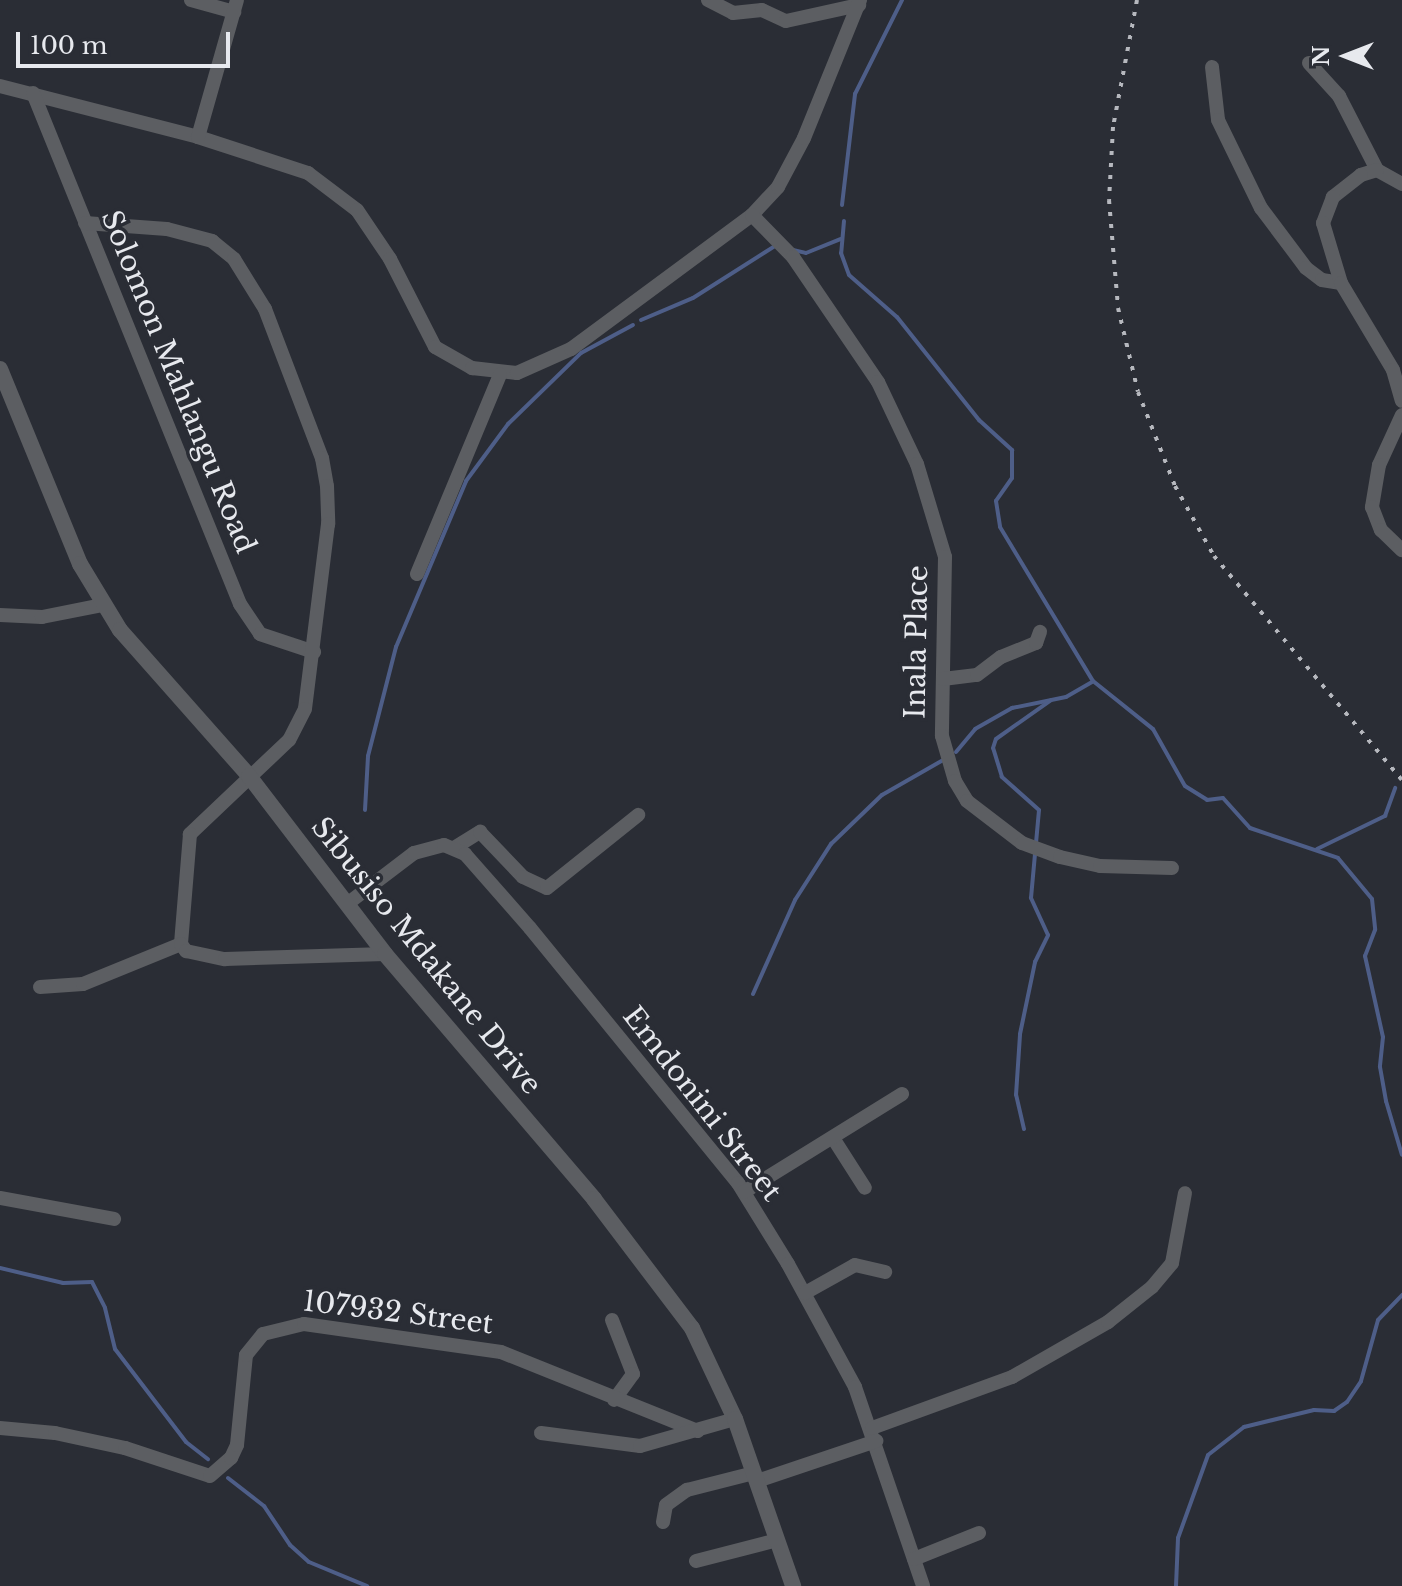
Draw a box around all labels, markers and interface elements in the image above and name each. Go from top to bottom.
scale bar [20,16,234,66]
north arrow [1306,16,1386,96]
text: 100 m [30,31,108,60]
text: N [1308,46,1335,66]
street label: Solomon Mahlangu Road [94,206,262,558]
street label: Inala Place [899,565,935,719]
street label: Sibusiso Mdakane Drive [304,811,548,1101]
street label: Emdonini Street [616,1000,788,1208]
street label: 107932 Street [301,1285,495,1341]

